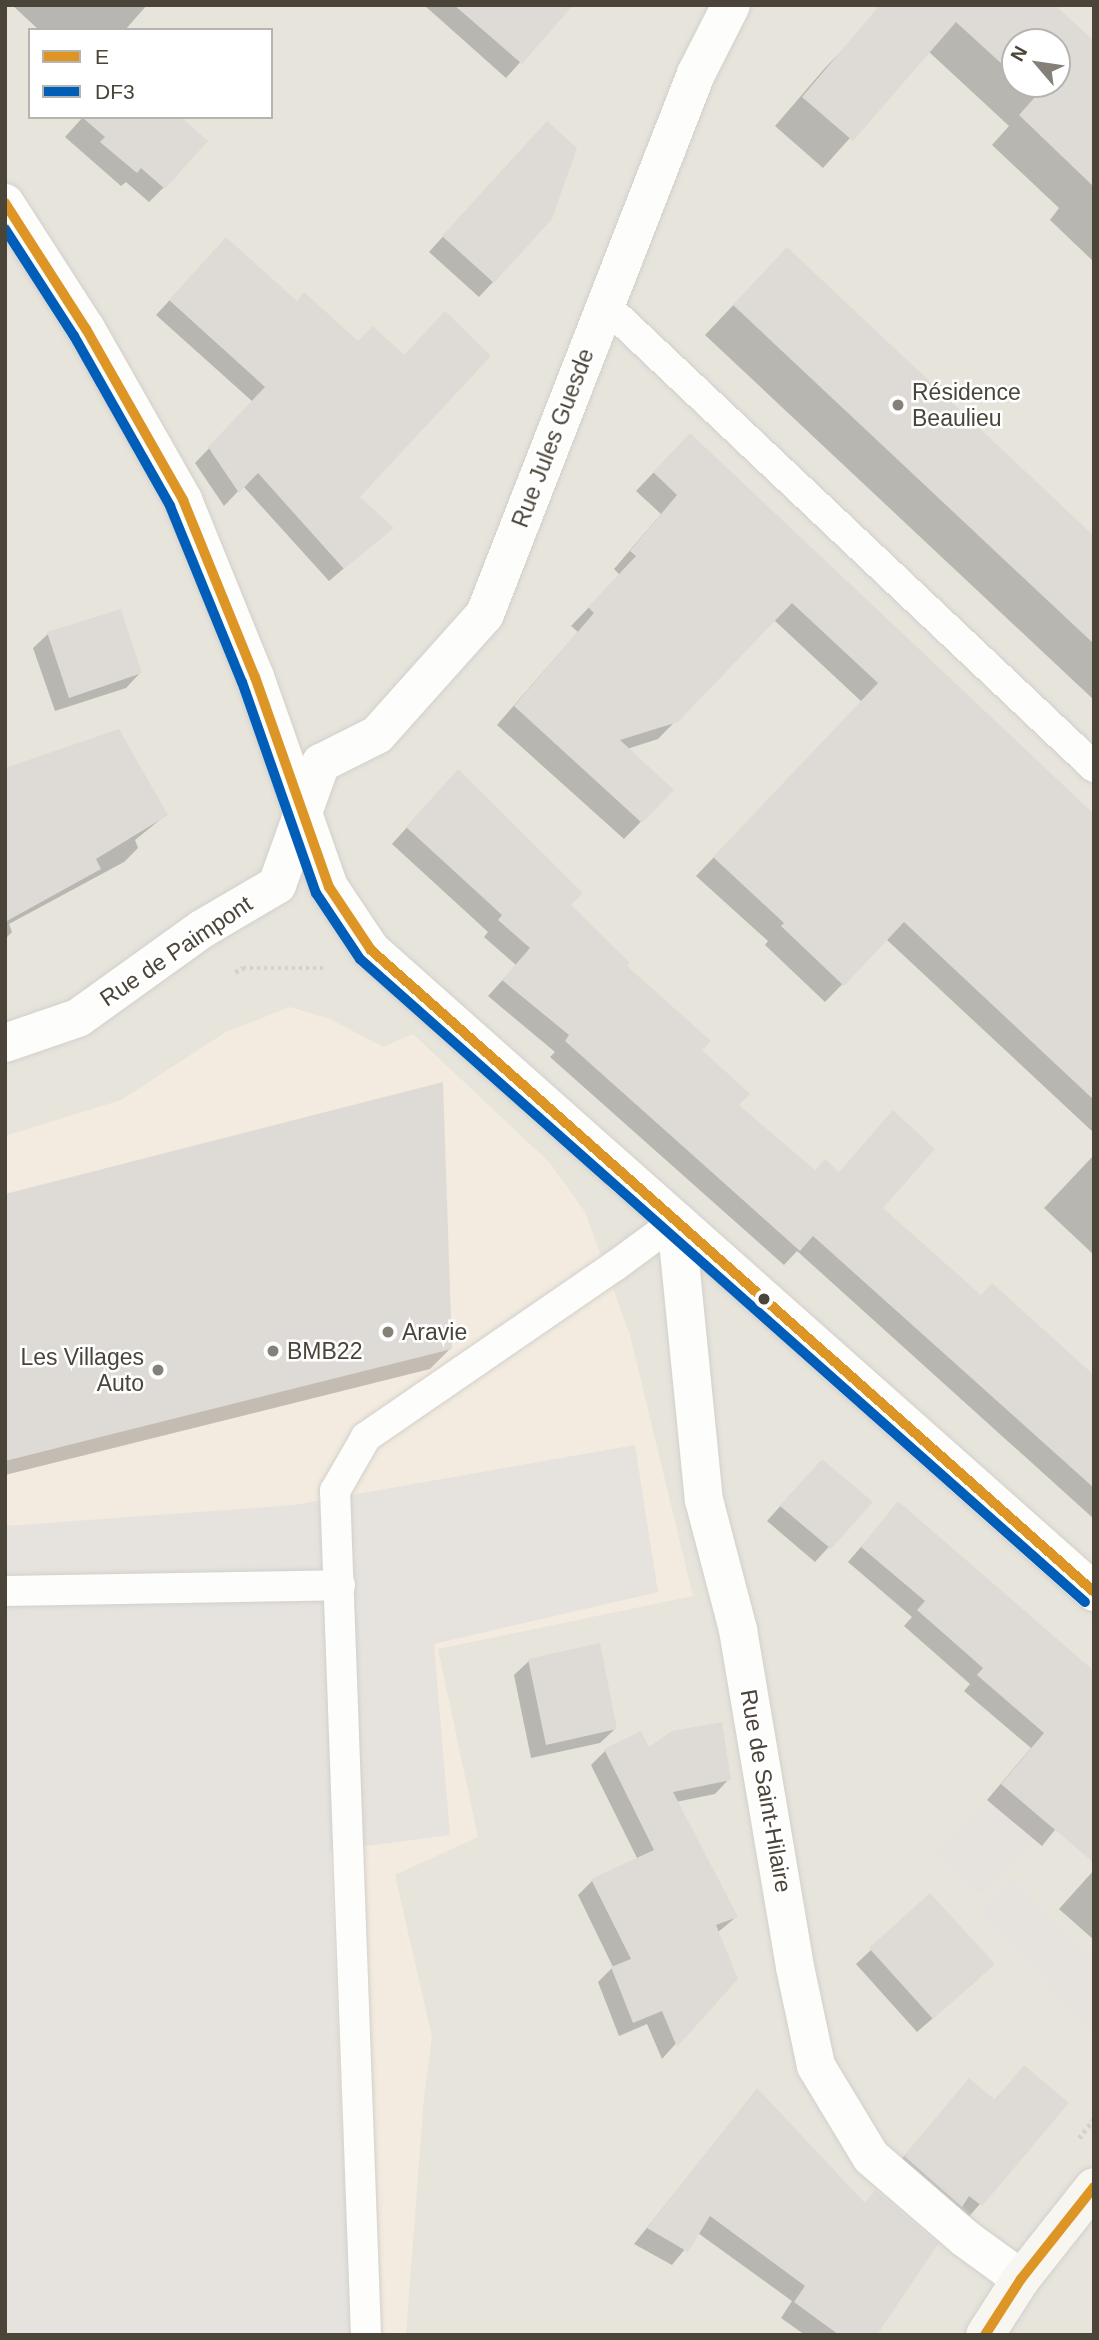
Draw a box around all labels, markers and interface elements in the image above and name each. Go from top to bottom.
legend [28,28,273,119]
north arrow [1001,28,1071,98]
text: N [1006,42,1031,65]
text: E [95,45,109,68]
text: DF3 [95,80,135,103]
street label: Rue Jules Guesde [506,345,600,531]
place label: Résidence Beaulieu [912,378,1021,432]
marker: Résidence Beaulieu [890,397,906,413]
street label: Rue de Paimpont [95,890,257,1012]
unlabelled marker [757,1292,771,1306]
place label: Aravie [402,1318,467,1346]
marker: Aravie [380,1324,396,1340]
place label: BMB22 [287,1337,362,1365]
place label: Les Villages Auto [20,1343,144,1397]
marker: BMB22 [265,1343,281,1359]
marker: Les Villages Auto [150,1362,166,1378]
street label: Rue de Saint-Hilaire [735,1687,797,1895]

